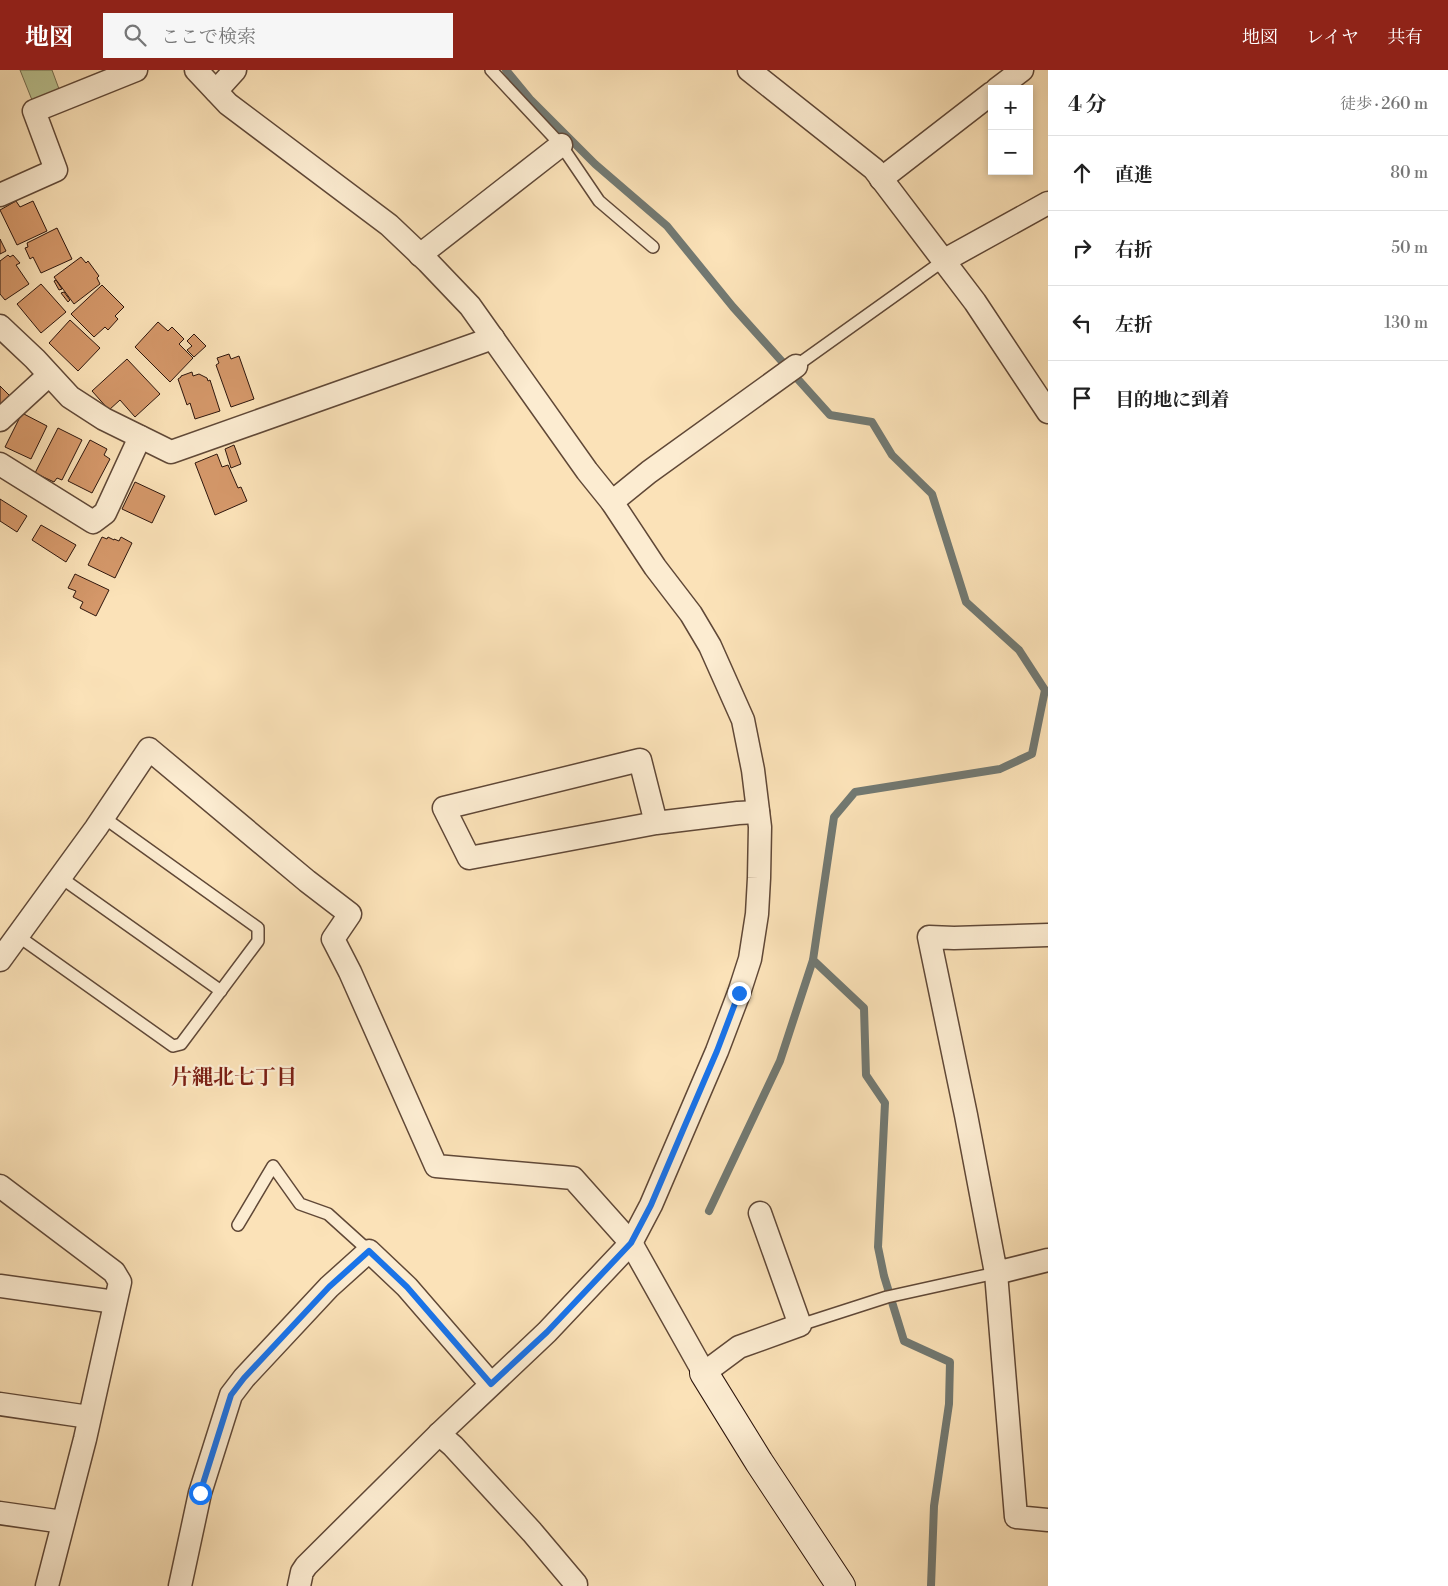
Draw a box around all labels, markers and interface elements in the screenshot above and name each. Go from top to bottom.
search box [103,13,453,58]
icon: search [121,21,149,49]
text: 地図 [25,23,73,53]
text: ここで検索 [161,25,256,49]
text: 地図 [1242,26,1278,49]
text: レイヤ [1306,26,1359,49]
text: 共有 [1387,26,1423,49]
map controls [988,85,1033,175]
button: + [988,85,1033,130]
text: 4 分 [1068,92,1106,118]
text: 徒歩 · 260 m [1340,94,1428,114]
button: − [988,130,1033,175]
icon: ahead [1068,159,1096,187]
text: 直進 [1115,163,1153,187]
text: 80 m [1390,163,1428,183]
icon: right [1068,234,1096,262]
text: 右折 [1115,238,1153,262]
text: 50 m [1391,238,1428,258]
icon: left [1068,309,1096,337]
text: 左折 [1115,313,1153,337]
text: 130 m [1384,313,1428,333]
icon: arrive [1068,384,1096,412]
text: 目的地に到着 [1115,388,1229,412]
route end [728,982,751,1005]
district label: 片縄北七丁目 [171,1065,297,1091]
route start [189,1482,212,1505]

